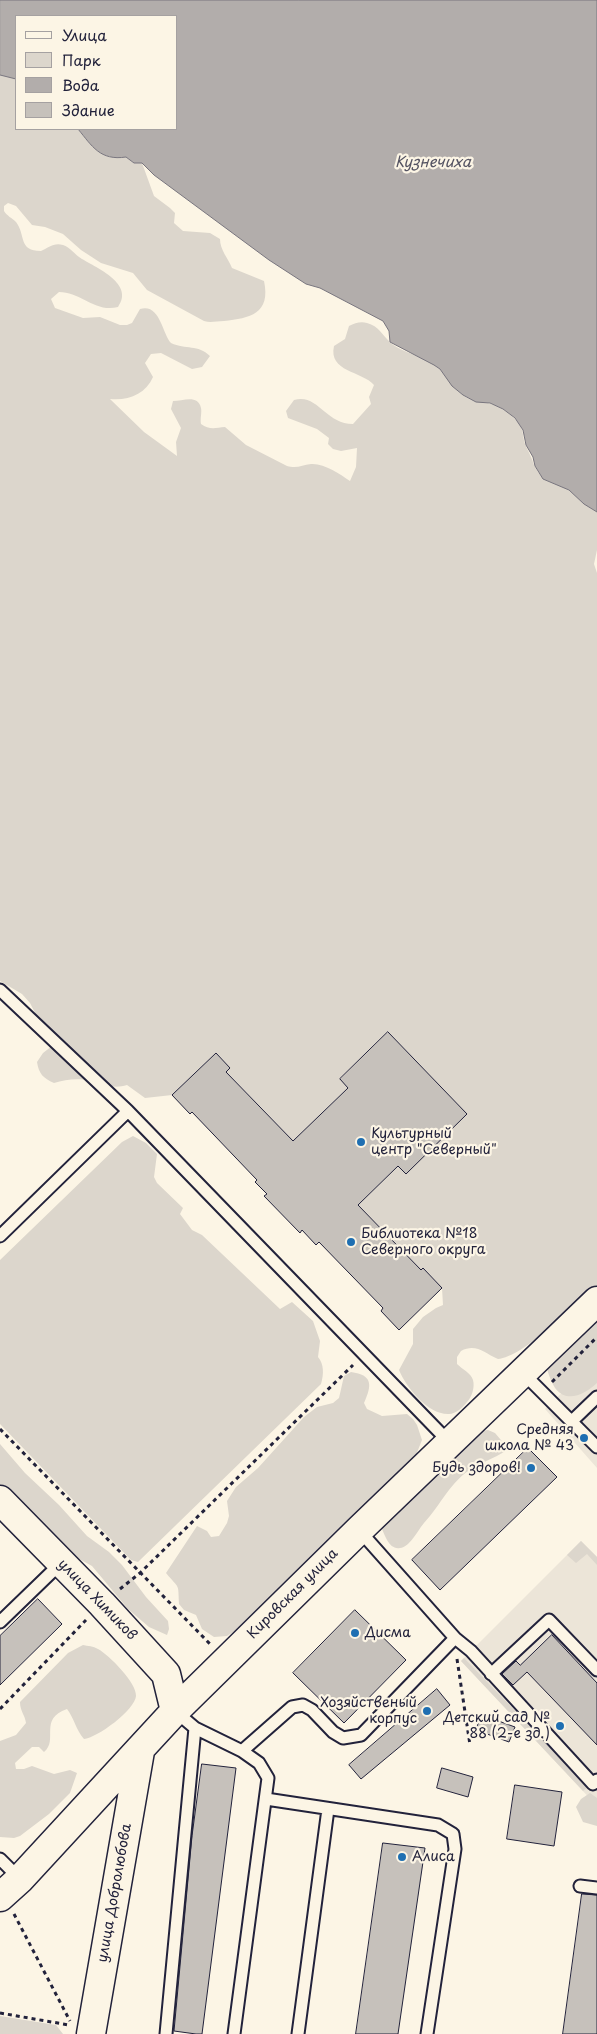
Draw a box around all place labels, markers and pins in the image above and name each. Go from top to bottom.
place label: Культурный центр "Северный" [371,1126,497,1158]
marker: Культурный центр "Северный" [355,1136,367,1148]
place label: Библиотека №18 Северного округа [361,1226,485,1258]
marker: Библиотека №18 Северного округа [345,1236,357,1248]
place label: Средняя школа № 43 [485,1422,574,1454]
marker: Средняя школа № 43 [578,1432,590,1444]
place label: Будь здоров! [432,1460,521,1476]
marker: Будь здоров! [525,1462,537,1474]
place label: Дисма [365,1625,411,1641]
marker: Дисма [349,1627,361,1639]
place label: Хозяйственый корпус [320,1695,417,1728]
marker: Хозяйственый корпус [421,1705,433,1717]
place label: Детский сад № 88 (2-е зд.) [444,1710,550,1742]
marker: Детский сад № 88 (2-е зд.) [554,1720,566,1732]
place label: Алиса [412,1849,455,1865]
marker: Алиса [396,1851,408,1863]

